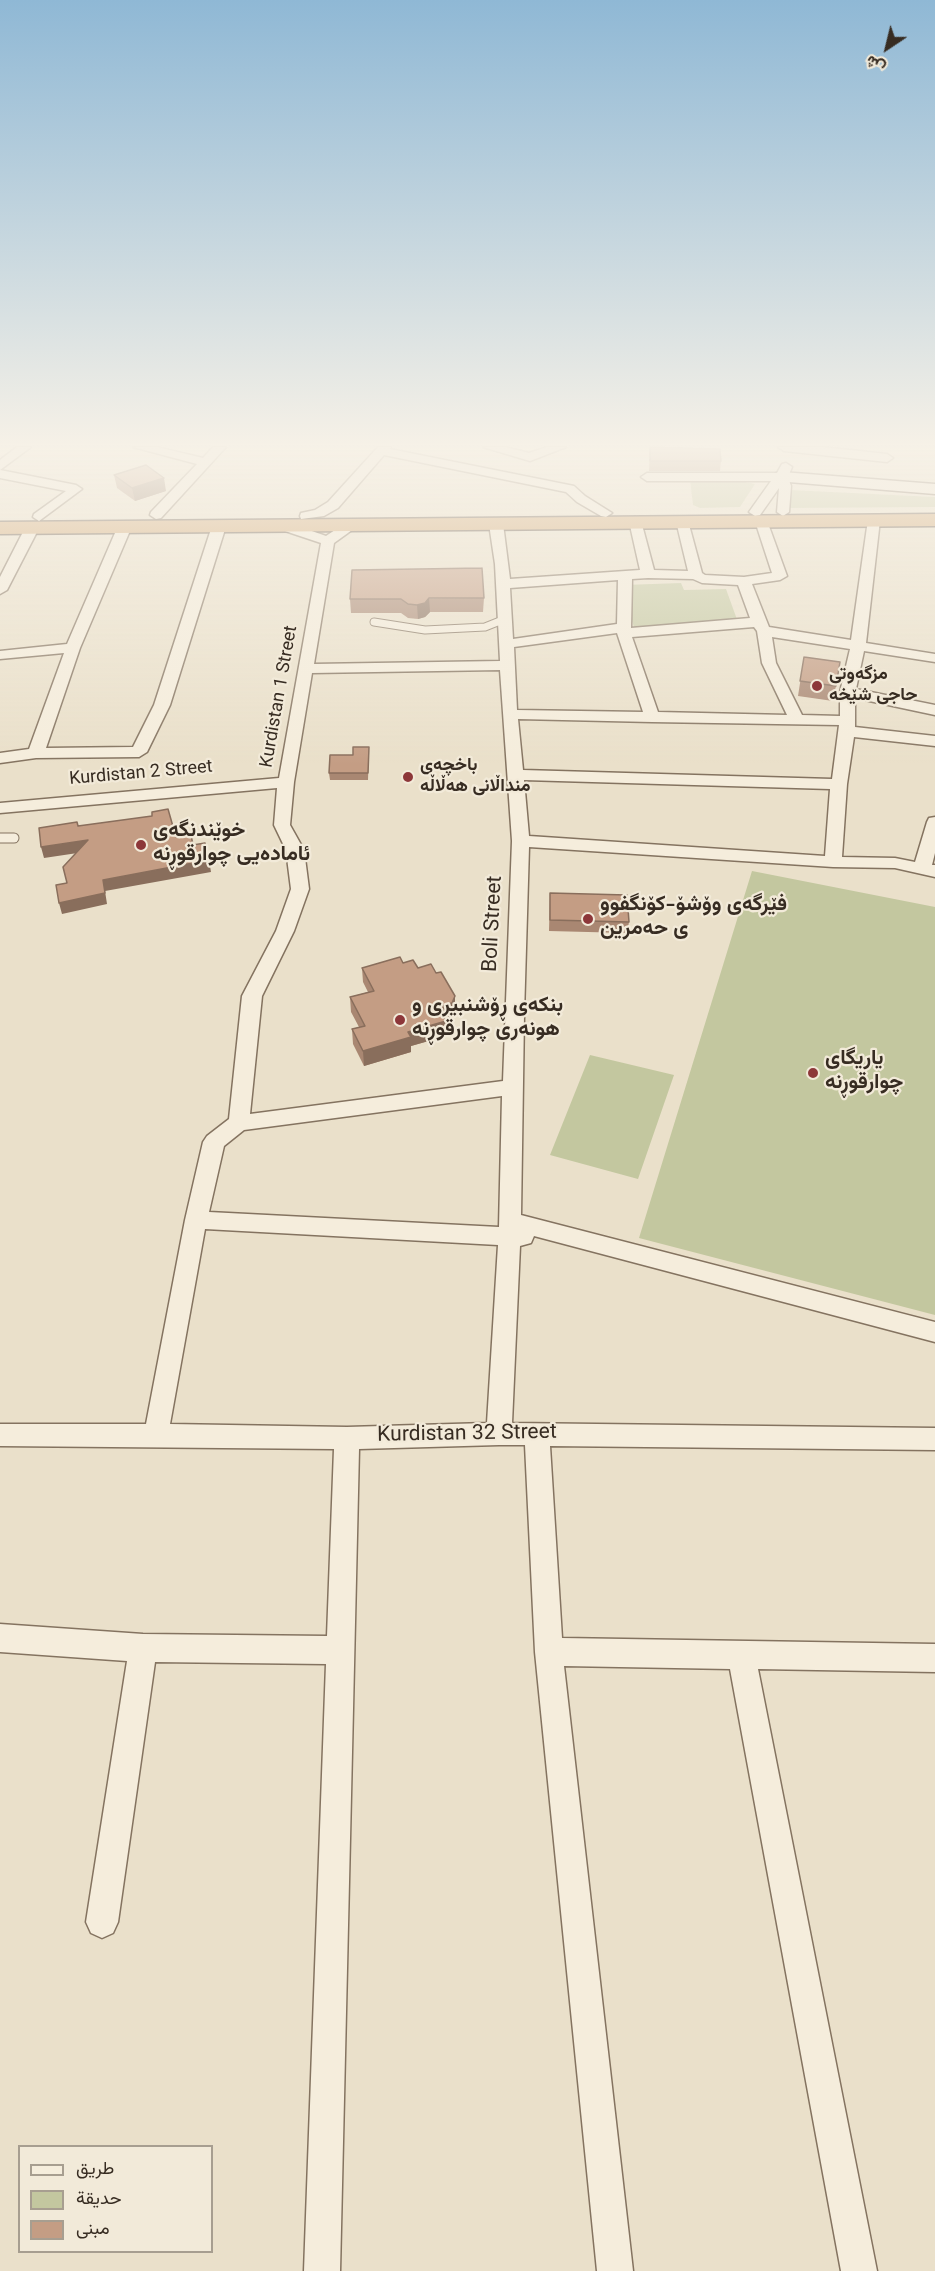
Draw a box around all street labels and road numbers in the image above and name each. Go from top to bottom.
street label: Kurdistan 1 Street [258,624,304,770]
street label: Kurdistan 2 Street [69,758,213,792]
street label: Boli Street [480,875,510,973]
street label: Kurdistan 32 Street [377,1422,557,1450]

